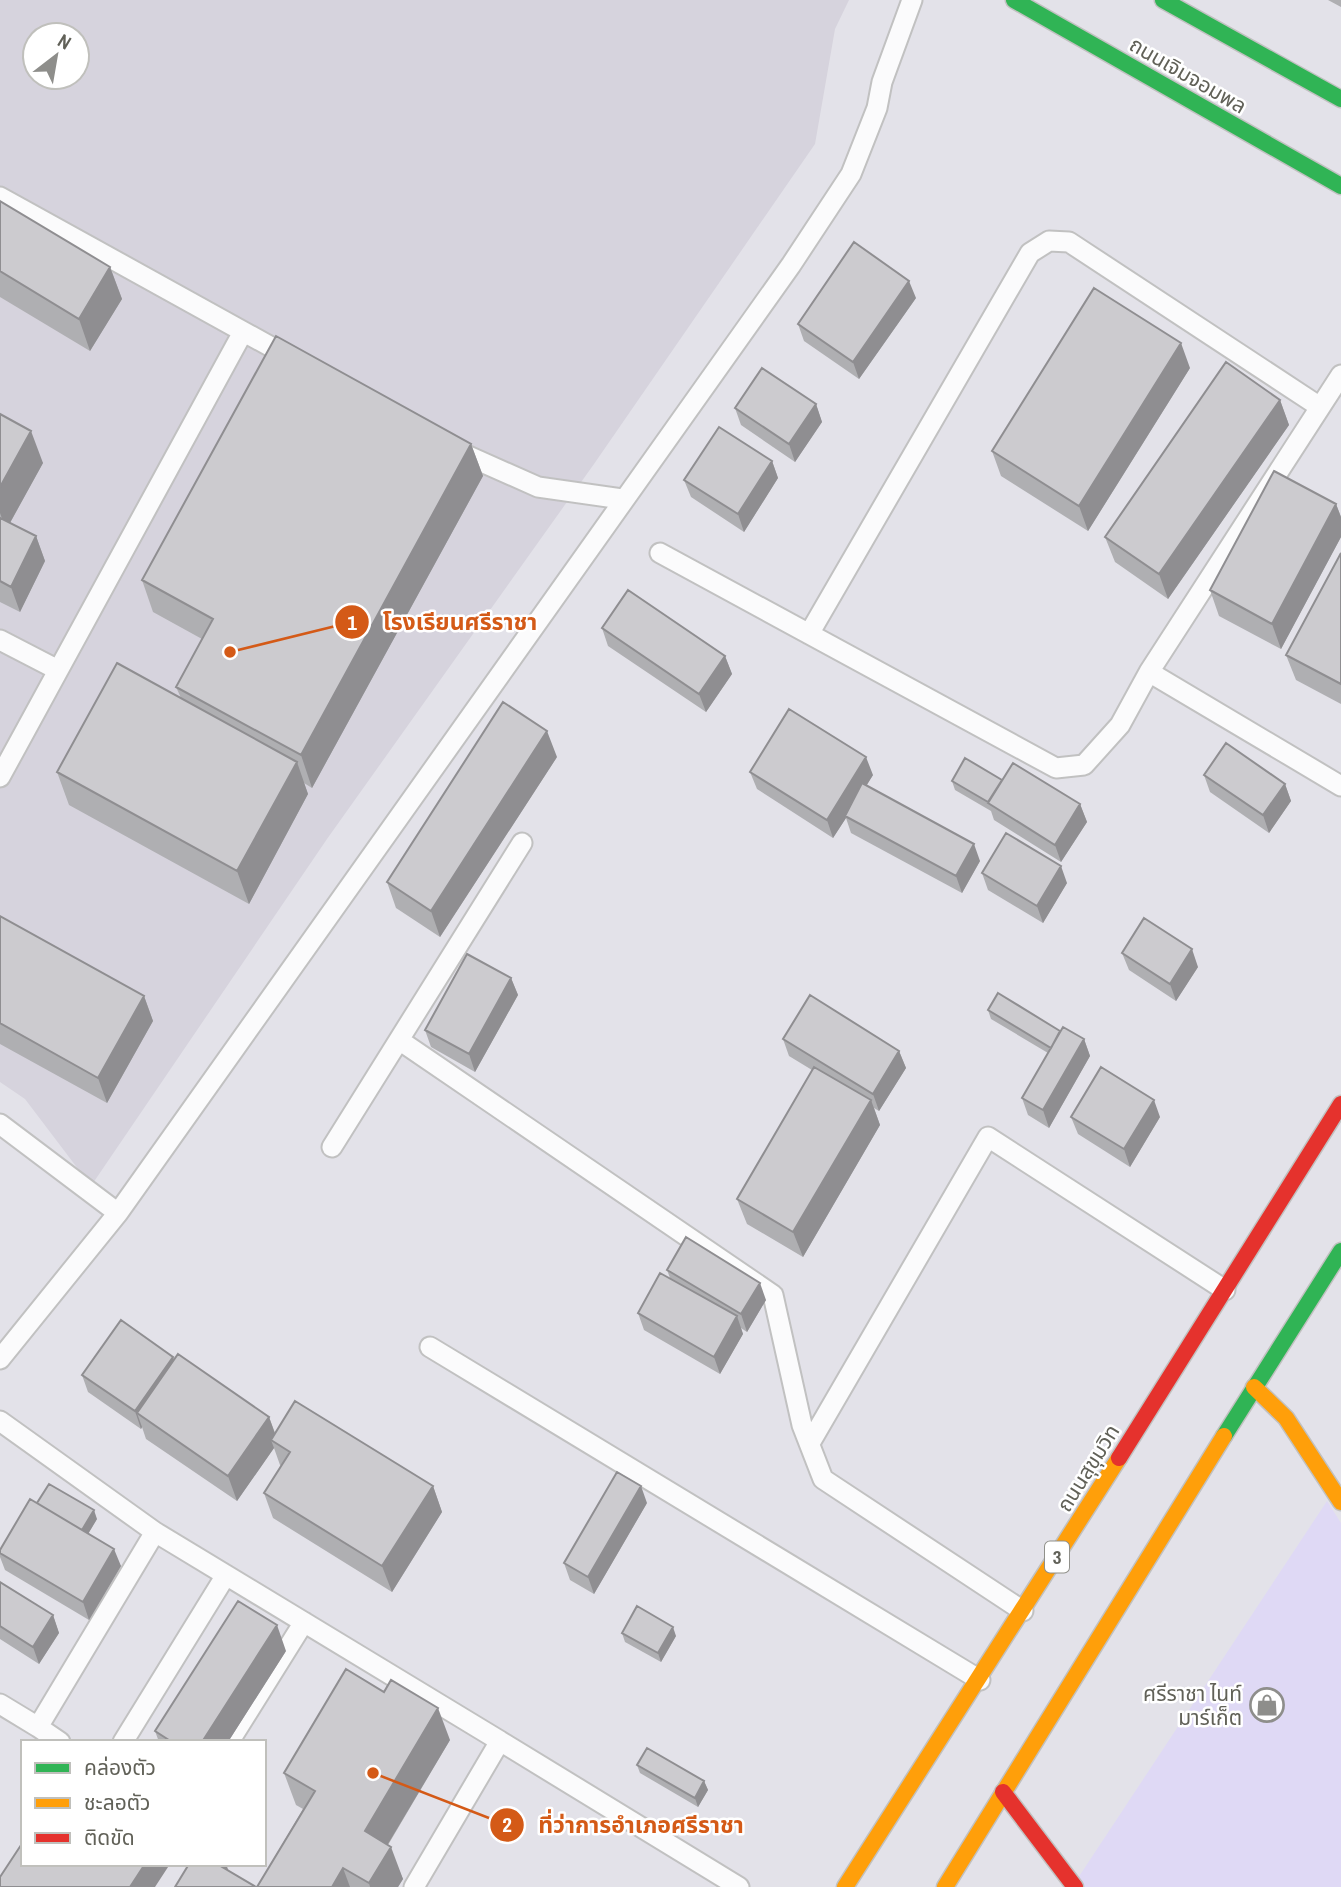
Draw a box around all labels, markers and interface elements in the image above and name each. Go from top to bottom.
north arrow [21,21,91,91]
text: N [53,27,76,55]
street label: ถนนเจิมจอมพล [1124,30,1252,120]
callout: โรงเรียนศรีราชา [334,600,552,644]
text: โรงเรียนศรีราชา [383,606,537,637]
text: 1 [347,608,357,637]
street label: ถนนสุขุมวิท [1050,1419,1126,1517]
road number: 3 [1045,1541,1069,1572]
place label: ศรีราชา ไนท์ มาร์เก็ต [1143,1679,1242,1732]
shop icon: ศรีราชา ไนท์ มาร์เก็ต [1248,1686,1286,1724]
legend [21,1740,266,1866]
text: คล่องตัว [84,1753,156,1782]
text: ชะลอตัว [84,1788,150,1817]
callout: ที่ว่าการอำเภอศรีราชา [489,1803,758,1847]
text: ที่ว่าการอำเภอศรีราชา [538,1809,744,1840]
text: 2 [502,1810,512,1839]
text: ติดขัด [84,1823,135,1852]

